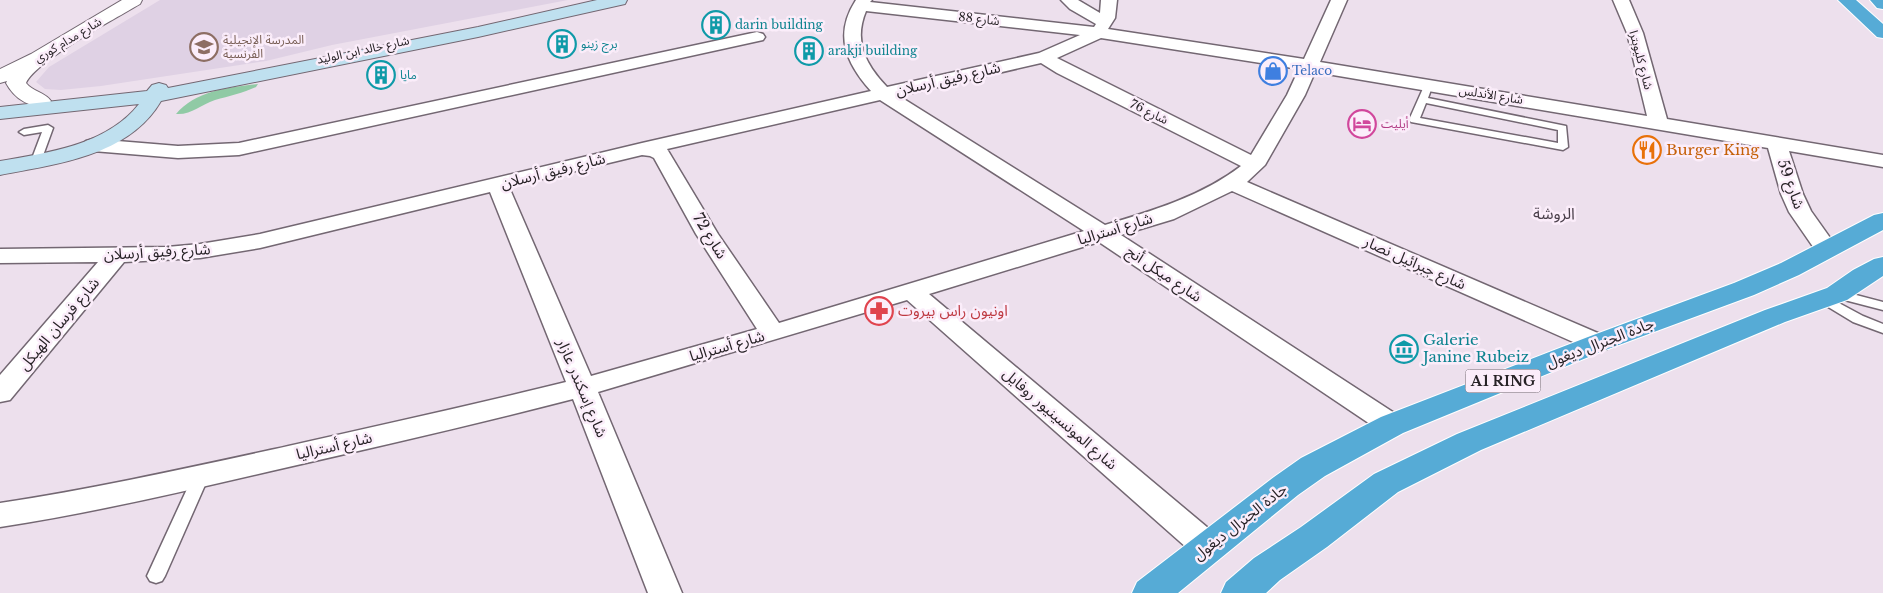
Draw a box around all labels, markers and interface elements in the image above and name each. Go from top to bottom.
street label: شارع 88 [957,9,1000,30]
building icon: darin building [701,10,731,40]
street label: شارع مدام كوري [31,14,106,68]
place label: darin building [735,17,824,32]
building icon: برج زينو [547,29,577,59]
street label: شارع كليوبترا [1624,29,1657,92]
school or university icon: المدرسة الإنجيلية الفرنسية [189,32,219,62]
place label: المدرسة الإنجيلية الفرنسية [223,32,304,61]
street label: شارع خالد ابن الوليد [315,32,411,69]
place label: برج زينو [581,36,618,53]
building icon: arakji building [794,36,824,66]
place label: arakji building [828,43,918,58]
shop icon: Telaco [1258,56,1288,86]
street label: شارع رفيق أرسلان [894,57,1003,103]
building icon: مايا [366,60,396,90]
place label: Telaco [1292,63,1332,78]
place label: مايا [400,67,417,82]
street label: شارع الأندلس [1458,82,1524,109]
street label: شارع 76 [1127,96,1171,129]
hotel icon: أيليت [1347,109,1377,139]
place label: أيليت [1381,116,1409,131]
restaurant icon: Burger King [1632,135,1662,165]
place label: Burger King [1666,140,1760,159]
street label: شارع رفيق أرسلان [499,148,608,196]
street label: شارع 59 [1771,156,1809,213]
district label: الروشة [1533,203,1575,223]
street label: شارع أستراليا [1075,208,1156,252]
street label: شارع 72 [686,209,732,264]
street label: شارع جبرائيل نصار [1359,231,1469,296]
street label: شارع رفيق أرسلان [103,239,211,267]
street label: شارع ميكل أنج [1121,241,1206,308]
street label: شارع فرسان الهيكل [14,273,106,376]
pharmacy icon: اونيون راس بيروت [864,296,894,326]
place label: اونيون راس بيروت [898,301,1008,320]
street label: جادة الجنرال ديغول [1543,313,1656,372]
street label: شارع أستراليا [687,326,768,368]
place label: Galerie Janine Rubeiz [1421,330,1529,366]
museum icon: Galerie Janine Rubeiz [1389,334,1419,364]
street label: شارع إسكندر عازار [550,335,612,441]
street label: شارع المونسينيور روفايل [997,364,1122,476]
road number: A1 RING [1466,370,1540,392]
street label: شارع أستراليا [294,427,375,466]
street label: جادة الجنرال ديغول [1189,479,1290,564]

